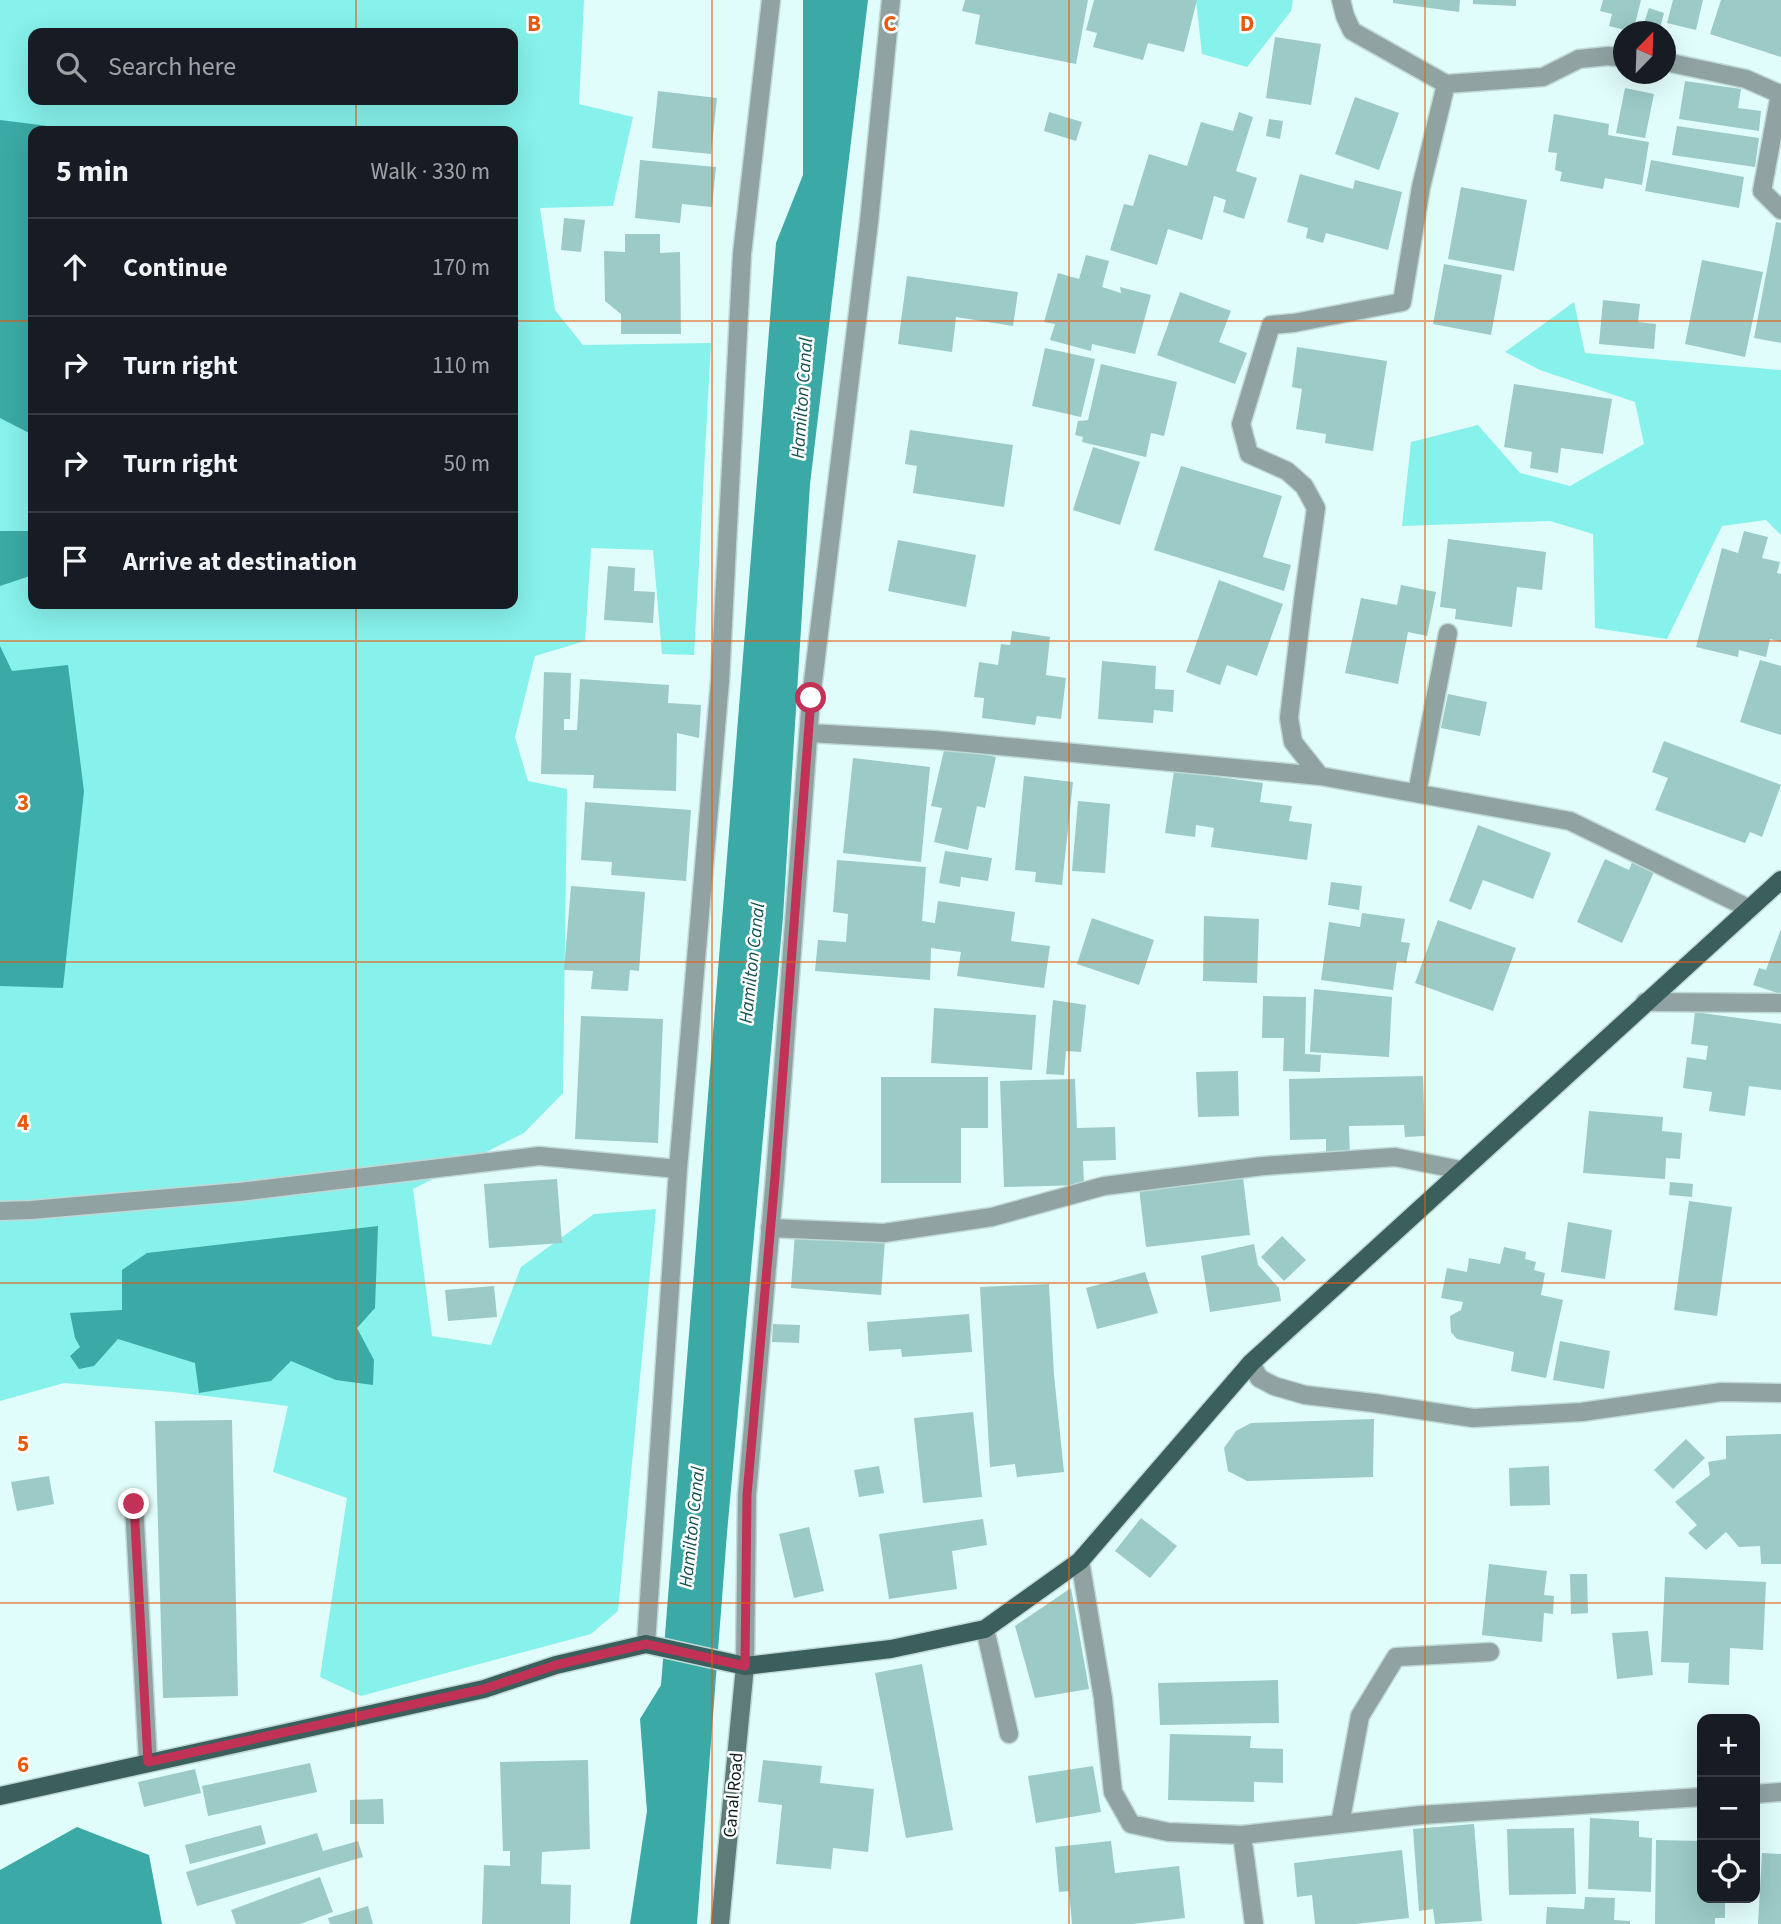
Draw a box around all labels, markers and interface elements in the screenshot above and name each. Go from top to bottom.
text: B [527,7,541,40]
text: C [883,7,897,40]
text: D [1240,7,1254,40]
north arrow [1613,21,1676,84]
search box [28,28,518,105]
icon: search [52,48,90,86]
text: Search here [108,48,236,85]
text: 5 min [56,150,129,193]
text: Walk · 330 m [371,155,490,188]
icon: ahead [56,248,94,286]
text: Continue [123,249,228,286]
text: 170 m [432,251,490,284]
water label: Hamilton Canal [785,336,820,460]
icon: right [56,346,94,384]
text: Turn right [123,347,238,384]
text: 110 m [432,349,490,382]
icon: right [56,444,94,482]
text: Turn right [123,445,238,482]
text: 50 m [443,447,490,480]
icon: arrive [56,542,94,580]
text: Arrive at destination [123,543,357,580]
route start [795,682,826,713]
text: 3 [17,786,29,819]
water label: Hamilton Canal [733,901,772,1025]
text: 4 [17,1106,29,1139]
text: 5 [17,1427,29,1460]
water label: Hamilton Canal [673,1465,712,1589]
route end [118,1488,149,1519]
map controls [1697,1714,1760,1903]
button: + [1697,1714,1760,1777]
text: 6 [17,1748,29,1781]
street label: Canal Road [717,1752,750,1839]
button: − [1697,1777,1760,1840]
button: locate [1697,1840,1760,1903]

